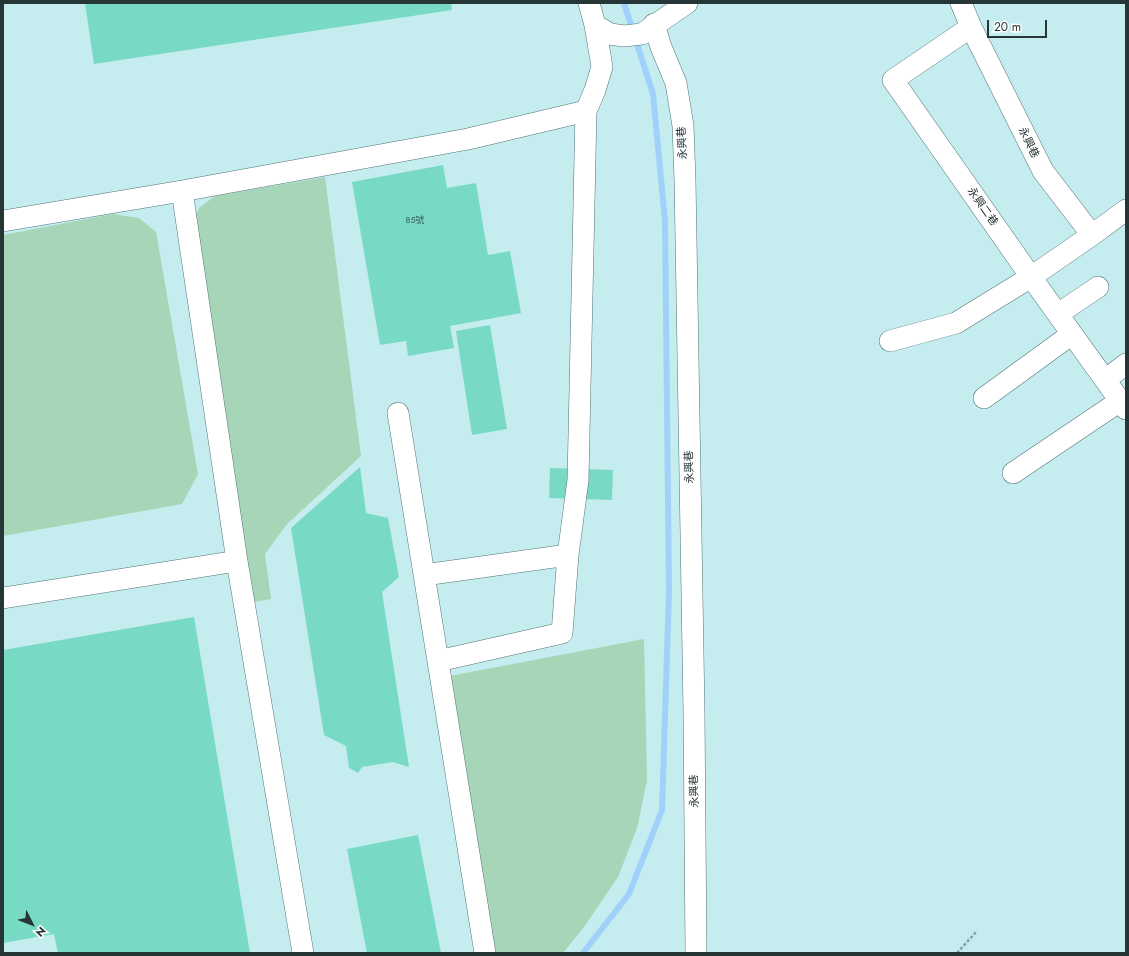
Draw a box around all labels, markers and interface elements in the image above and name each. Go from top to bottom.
scale bar [989,12,1049,38]
text: 20 m [994,18,1021,36]
street label: 永興巷 [1015,125,1041,161]
street label: 永興巷 [676,126,690,160]
street label: 永興二巷 [964,185,1000,229]
house number: 85號 [406,216,424,226]
street label: 永興巷 [683,450,697,484]
street label: 永興巷 [688,774,702,808]
north arrow [12,904,52,944]
text: N [32,923,50,941]

